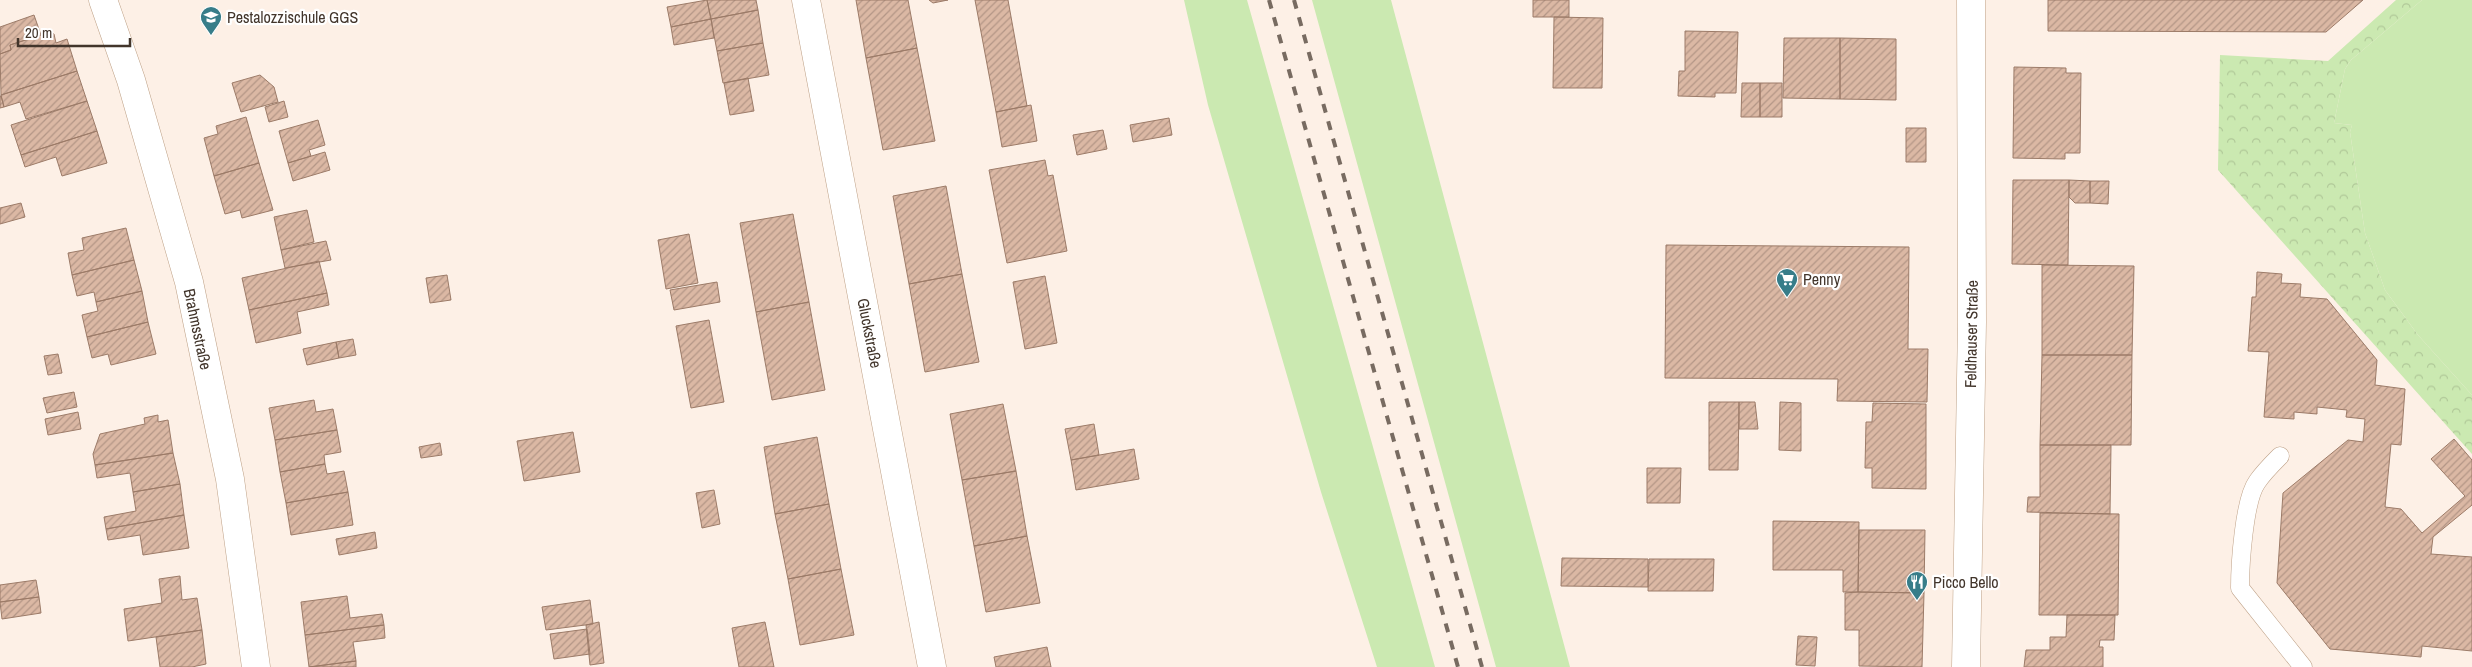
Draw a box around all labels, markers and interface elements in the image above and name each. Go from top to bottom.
school or university icon: Pestalozzischule GGS [199,5,223,36]
place label: Pestalozzischule GGS [227,6,359,28]
scale bar [18,15,130,47]
text: 20 m [25,22,52,43]
supermarket icon: Penny [1775,267,1799,298]
place label: Penny [1803,268,1841,290]
street label: Feldhauser Straße [1959,280,1983,388]
street label: Brahmsstraße [179,286,217,372]
street label: Gluckstraße [852,296,888,370]
restaurant icon: Picco Bello [1905,570,1929,601]
place label: Picco Bello [1933,571,1999,593]

